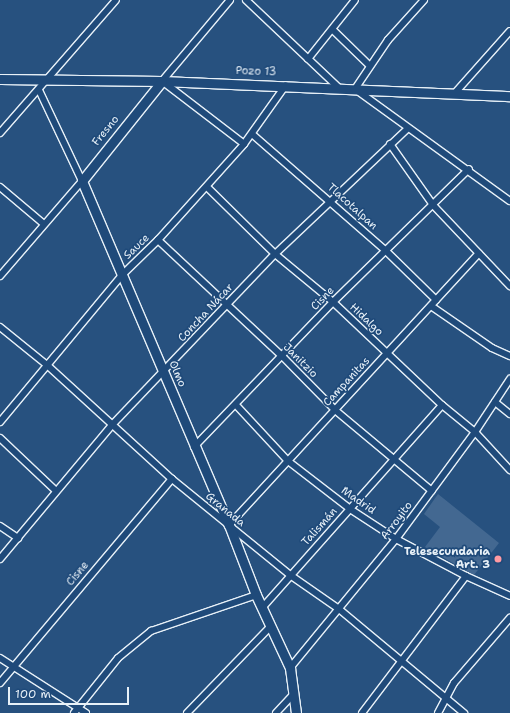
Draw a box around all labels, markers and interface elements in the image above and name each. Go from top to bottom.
street label: Pozo 13 [235,65,277,79]
street label: Fresno [90,113,122,149]
street label: Tlacotalpan [324,181,380,233]
street label: Sauce [121,232,153,262]
street label: Concha Nácar [176,281,236,345]
street label: Cisne [309,284,337,314]
street label: Hidalgo [347,301,385,339]
street label: Janitzio [280,341,320,381]
street label: Campanitas [321,355,373,409]
street label: Olmo [166,359,188,389]
street label: Madrid [338,484,378,518]
street label: Granada [203,490,247,530]
street label: Arroyito [378,499,416,543]
street label: Talismán [299,505,341,549]
place label: Telesecundaria Art. 3 [404,546,490,572]
marker: Telesecundaria Art. 3 [493,554,503,564]
street label: Cisne [64,559,92,589]
scale bar [10,679,131,705]
text: 100 m [15,686,51,702]

